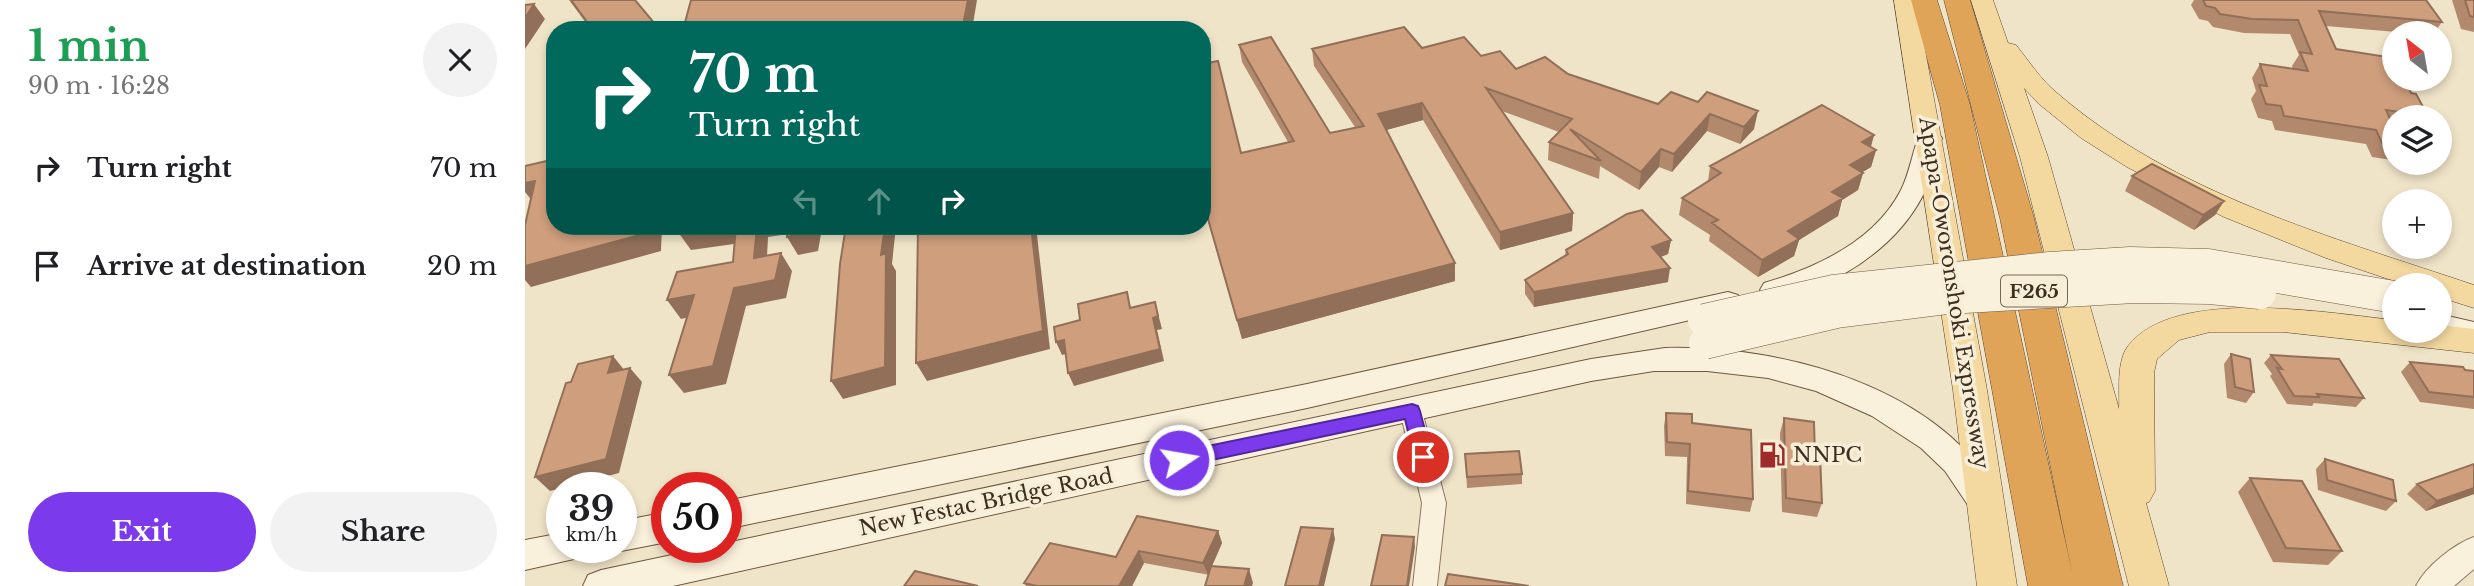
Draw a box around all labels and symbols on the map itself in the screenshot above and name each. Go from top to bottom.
north arrow [2382,21,2452,91]
street label: Apapa-Oworonshoki Expressway [1913,114,1995,471]
road number: F265 [2001,276,2067,306]
position arrow [1142,423,1216,497]
pin [1393,427,1453,487]
fuel station icon: NNPC [1757,440,1787,470]
place label: NNPC [1793,442,1862,468]
street label: New Festac Bridge Road [857,462,1115,542]
speed limit sign: 50 [651,472,742,563]

